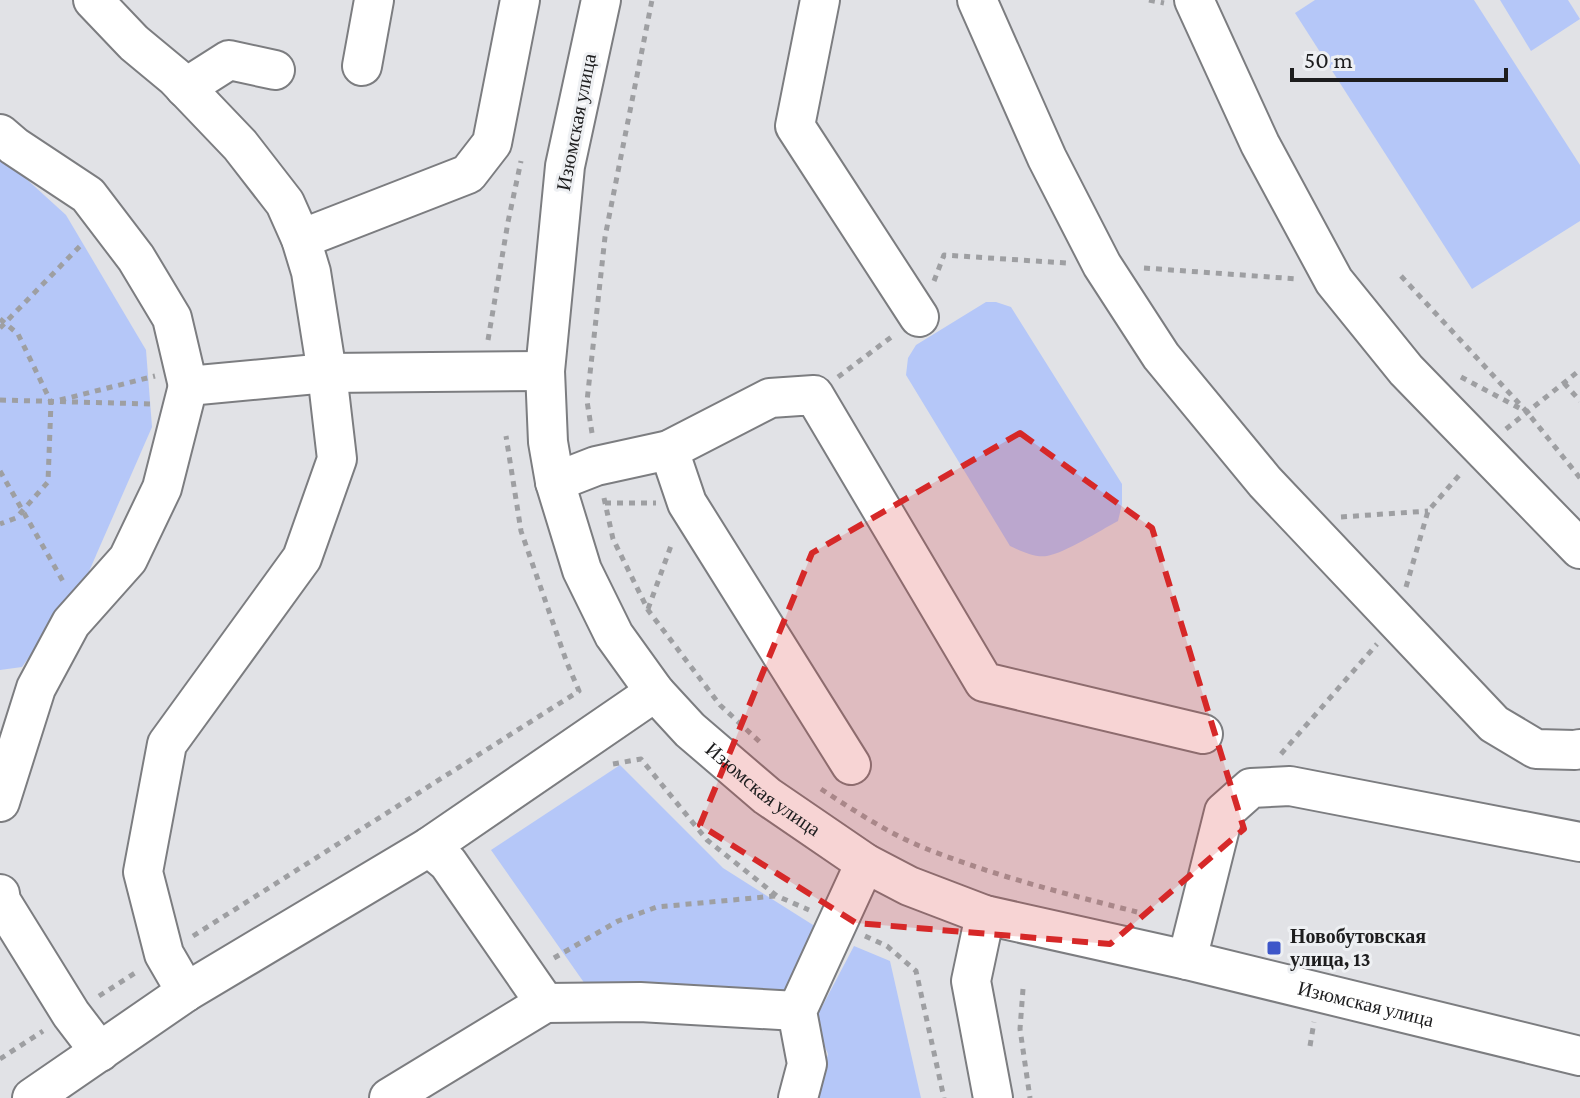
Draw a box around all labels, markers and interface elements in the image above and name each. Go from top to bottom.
scale bar [1292,32,1506,82]
text: 50 m [1304,46,1353,73]
street label: Изюмская улица [552,51,601,193]
street label: Изюмская улица [701,738,825,840]
place label: Новобутовская улица, 13 [1290,925,1426,971]
marker: Новобутовская улица, 13 [1265,939,1283,957]
street label: Изюмская улица [1296,976,1436,1031]

